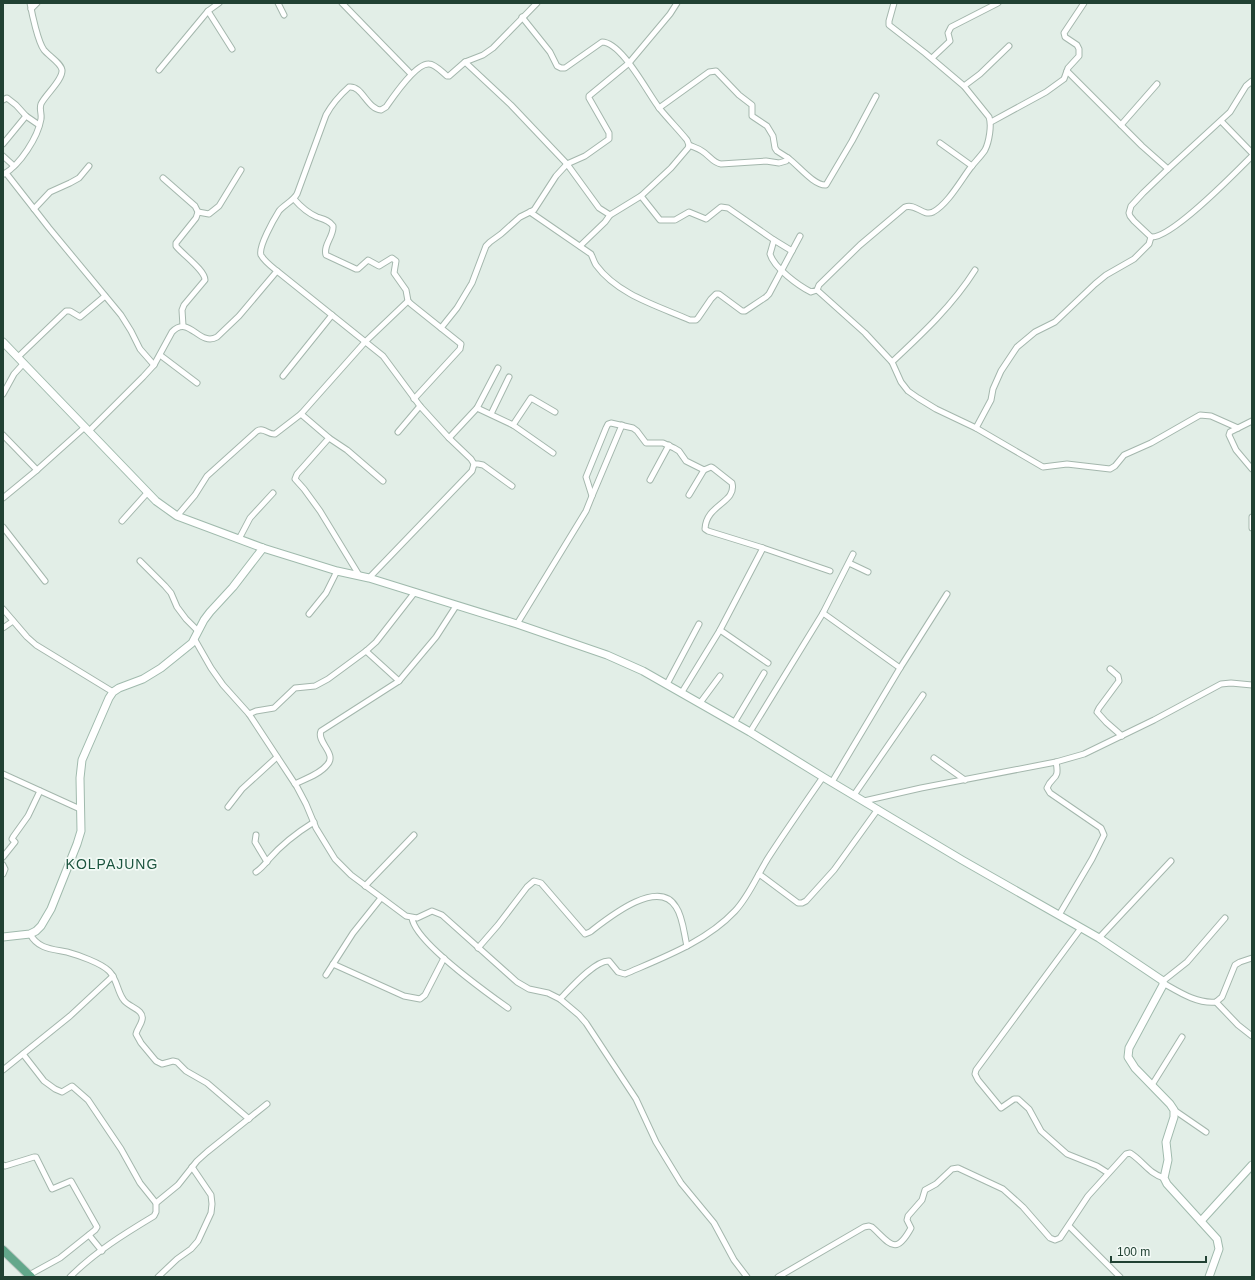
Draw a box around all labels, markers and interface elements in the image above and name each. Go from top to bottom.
district label: KOLPAJUNG [66,856,158,872]
scale bar [1111,1238,1206,1264]
text: 100 m [1117,1245,1150,1259]

